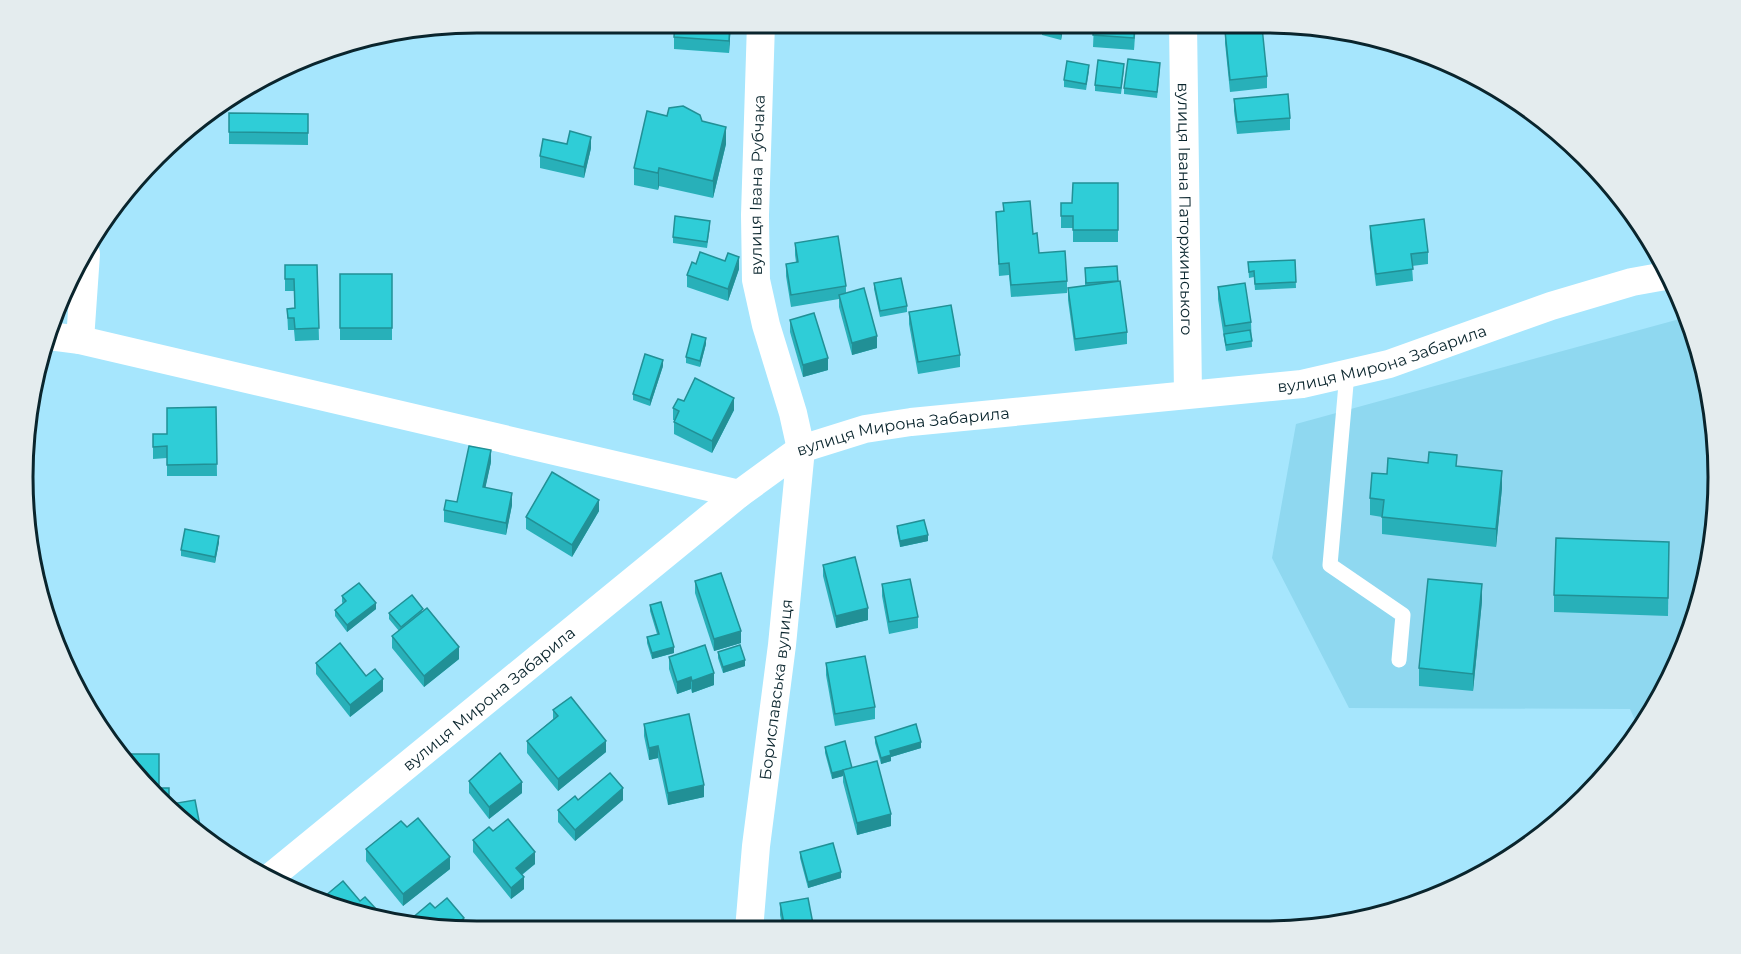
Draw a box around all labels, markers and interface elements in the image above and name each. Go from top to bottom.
street label: вулиця Івана Паторжинського [1174,82,1197,336]
street label: вулиця Івана Рубчака [746,94,768,275]
street label: вулиця Мирона Забарила [1276,320,1489,396]
street label: вулиця Мирона Забарила [794,403,1010,459]
street label: Бориславська вулиця [755,598,796,781]
street label: вулиця Мирона Забарила [399,623,579,775]

